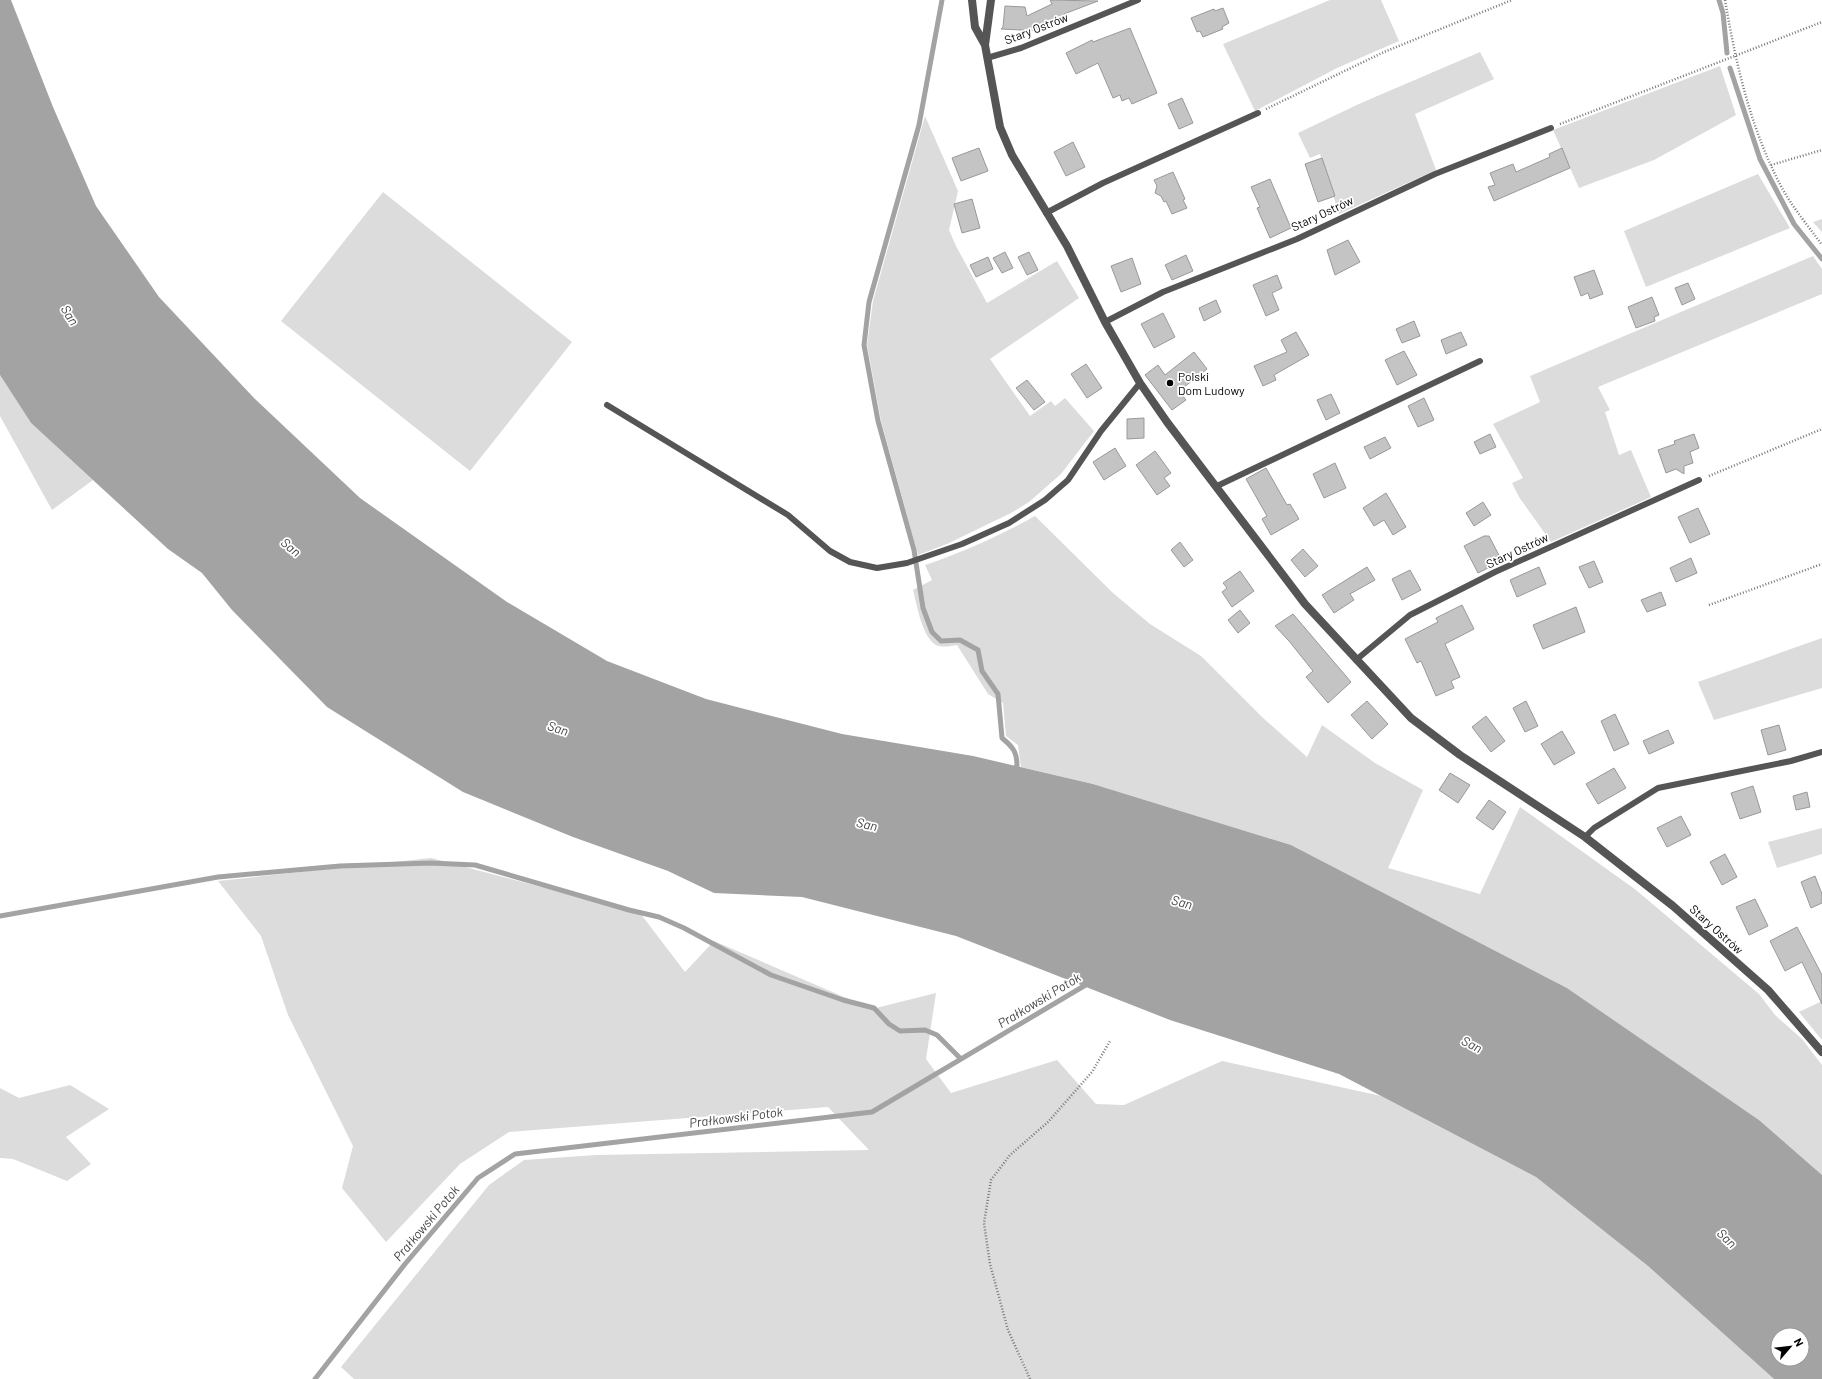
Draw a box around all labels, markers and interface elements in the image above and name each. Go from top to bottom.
street label: Stary Ostrów [1002,9,1070,47]
street label: Stary Ostrów [1289,192,1356,233]
water label: San [58,302,82,328]
place label: Polski Dom Ludowy [1178,369,1245,397]
marker: Polski Dom Ludowy [1165,378,1175,388]
street label: Stary Ostrów [1484,529,1551,570]
water label: San [278,534,304,560]
water label: San [546,717,571,739]
water label: San [855,814,879,834]
water label: San [1170,892,1194,913]
street label: Stary Ostrów [1687,901,1747,957]
water label: Prałkowski Potok [994,969,1084,1031]
water label: San [1459,1032,1485,1056]
water label: Prałkowski Potok [688,1103,784,1131]
water label: Prałkowski Potok [390,1181,463,1264]
water label: San [1714,1225,1740,1251]
north arrow [1770,1327,1810,1367]
text: N [1792,1336,1807,1348]

